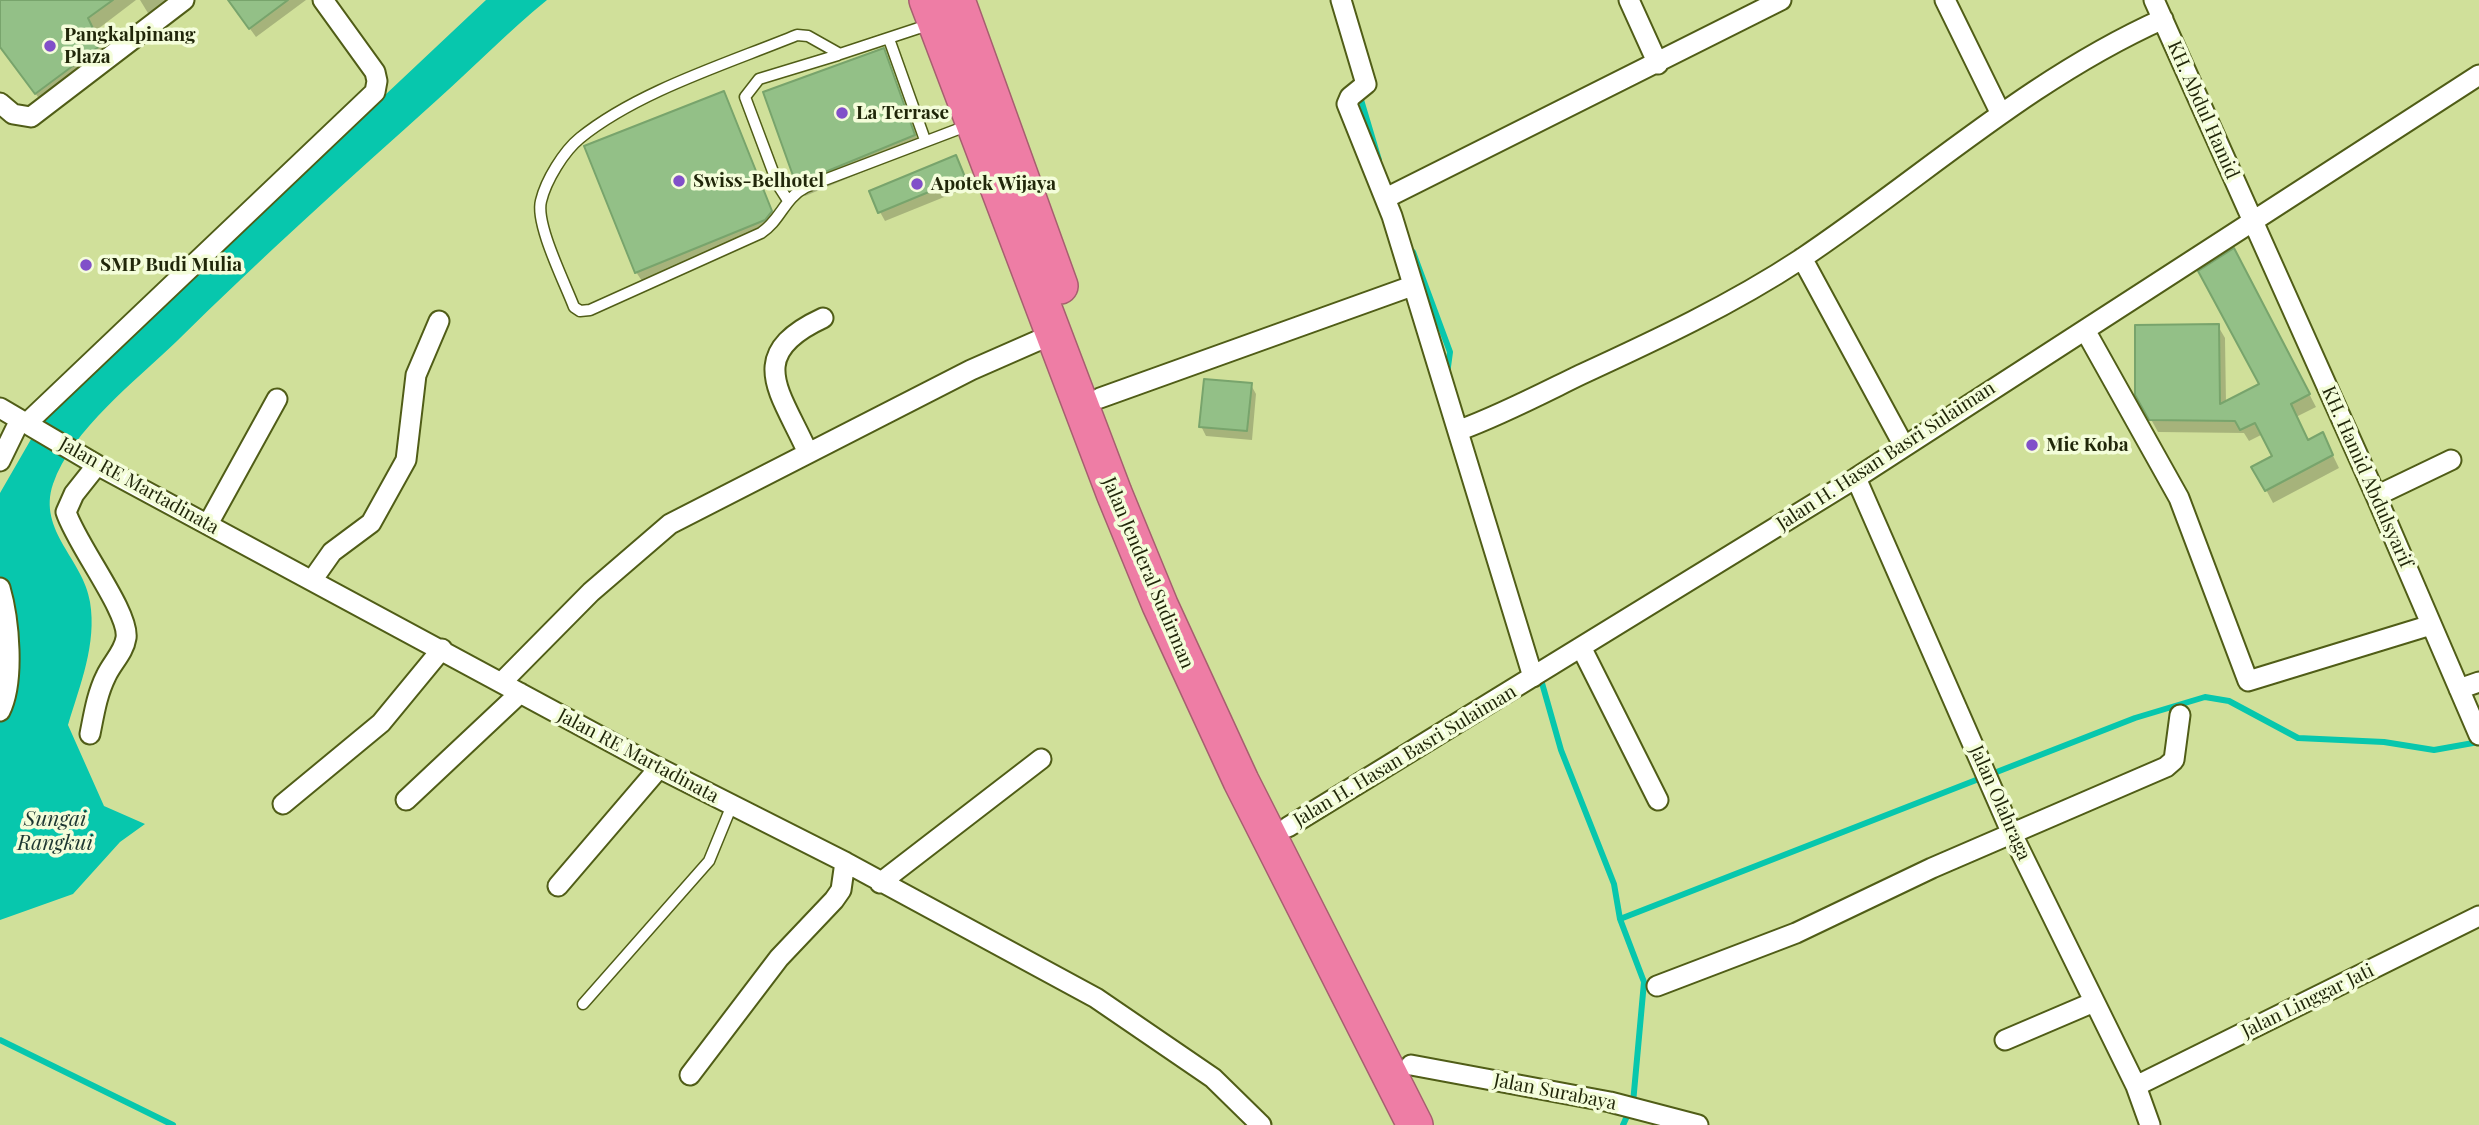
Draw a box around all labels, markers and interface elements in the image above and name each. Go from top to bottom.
place label: Pangkalpinang Plaza [64,24,196,68]
marker: Pangkalpinang Plaza [42,38,58,54]
street label: KH. Abdul Hamid [2162,38,2244,182]
place label: La Terrase [856,102,949,124]
marker: La Terrase [834,105,850,121]
place label: Swiss-Belhotel [693,170,824,192]
marker: Swiss-Belhotel [671,173,687,189]
place label: Apotek Wijaya [931,173,1056,195]
marker: Apotek Wijaya [909,176,925,192]
place label: SMP Budi Mulia [100,254,242,276]
marker: SMP Budi Mulia [78,257,94,273]
street label: Jalan H. Hasan Basri Sulaiman [1772,377,2000,535]
street label: KH. Hamid Abdulsyarif [2317,383,2417,571]
street label: Jalan RE Martadinata [55,433,223,539]
place label: Mie Koba [2046,434,2129,456]
marker: Mie Koba [2024,437,2040,453]
street label: Jalan Jenderal Sudirman [1097,474,1199,672]
street label: Jalan H. Hasan Basri Sulaiman [1289,680,1521,832]
street label: Jalan RE Martadinata [554,704,722,808]
street label: Jalan Olahraga [1964,742,2036,864]
water label: Sungai Rangkui [17,806,93,856]
street label: Jalan Linggar Jati [2238,959,2378,1043]
street label: Jalan Surabaya [1492,1069,1618,1115]

